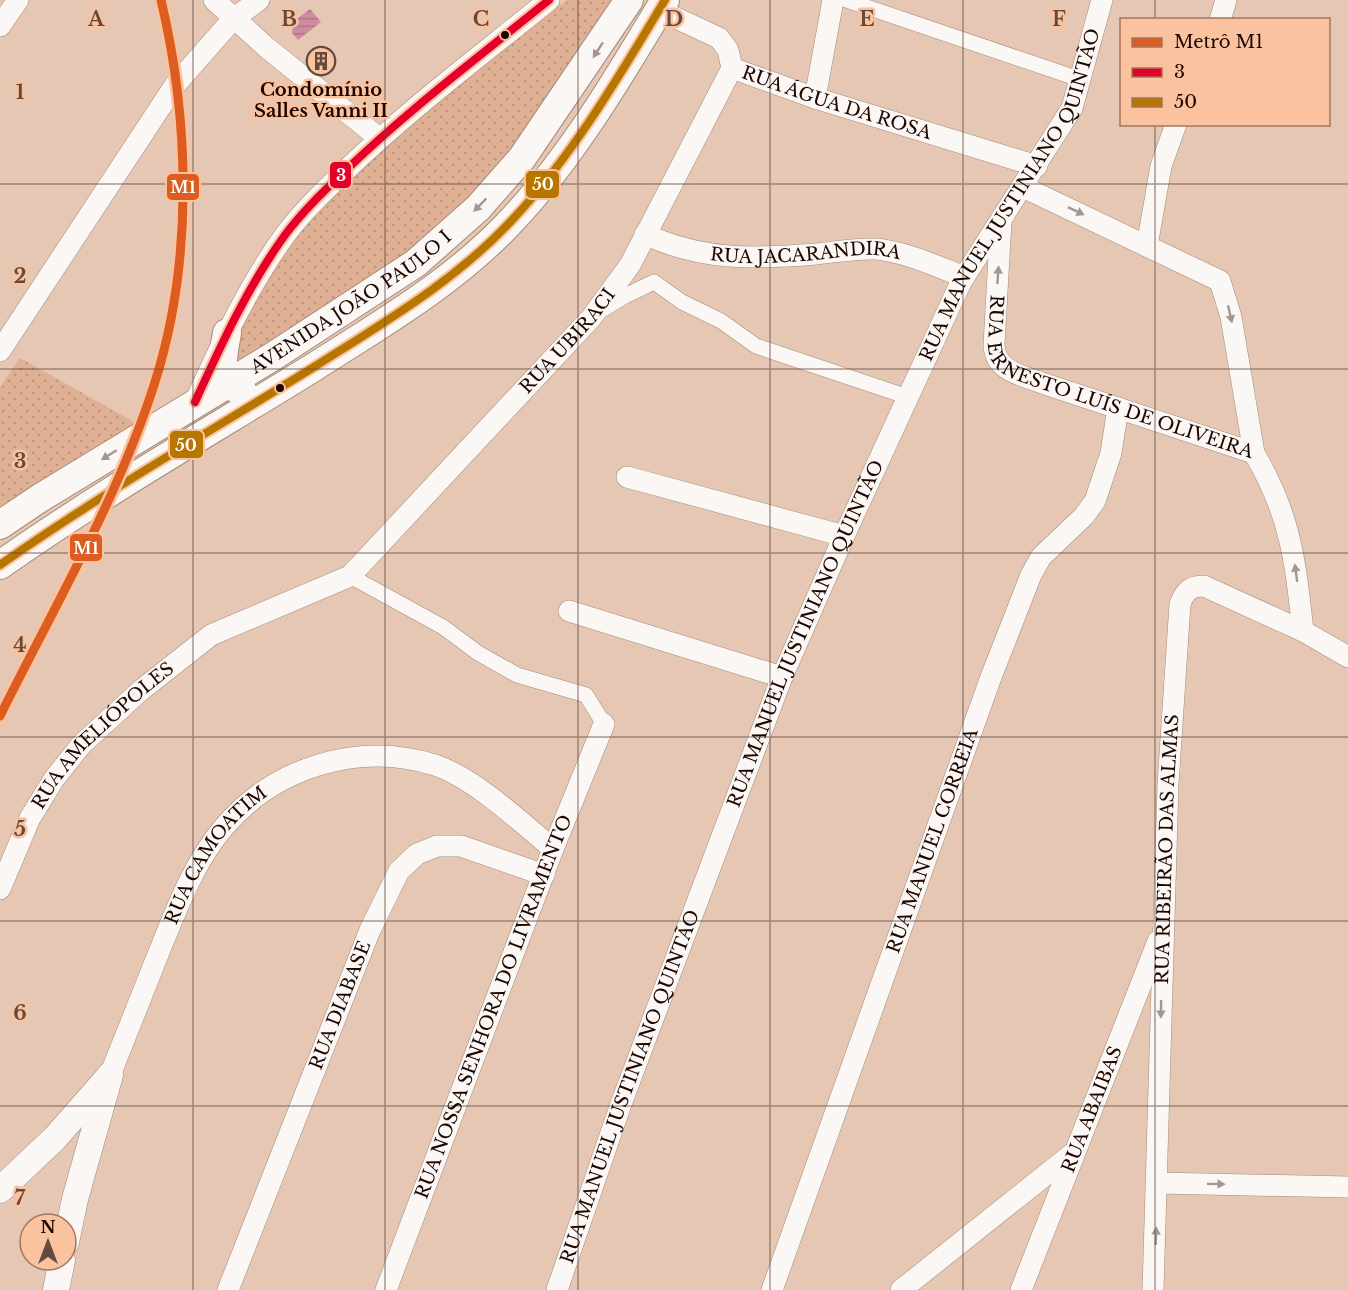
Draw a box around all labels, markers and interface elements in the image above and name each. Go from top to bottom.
text: A [87,7,105,31]
text: B [281,7,297,31]
text: C [473,7,489,31]
text: D [665,7,683,31]
text: E [859,7,875,31]
text: F [1052,7,1066,31]
legend [1120,18,1330,126]
street label: RUA MANUEL JUSTINIANO QUINTÃO [915,26,1105,365]
unlabelled marker [499,29,511,41]
text: Metrô M1 [1174,31,1263,53]
one-way arrow [592,41,603,58]
building icon: Condomínio Salles Vanni II [305,45,337,77]
street label: RUA ÁGUA DA ROSA [739,61,935,144]
text: 3 [1174,61,1185,83]
place label: Condomínio Salles Vanni II [254,79,388,122]
text: 1 [16,80,25,104]
text: 50 [1174,91,1197,113]
line badge: 3 [329,161,352,189]
text: 3 [336,165,346,185]
line badge: 50 [525,170,560,199]
line badge: M1 [166,173,200,201]
text: 50 [532,174,554,194]
text: M1 [170,177,196,197]
one-way arrow [473,197,487,212]
one-way arrow [1067,207,1084,216]
street label: AVENIDA JOÃO PAULO I [246,226,456,379]
street label: RUA JACARANDIRA [709,238,904,268]
text: 2 [13,264,27,288]
one-way arrow [993,266,1002,285]
street label: RUA UBIRACI [515,284,620,398]
street label: RUA ERNESTO LUÍS DE OLIVEIRA [983,294,1257,463]
one-way arrow [1225,305,1235,323]
unlabelled marker [274,382,286,394]
line badge: 50 [169,430,204,459]
text: 50 [175,435,197,455]
text: 3 [14,449,26,473]
one-way arrow [101,449,117,460]
street label: RUA MANUEL JUSTINIANO QUINTÃO [723,457,888,810]
line badge: M1 [69,533,103,562]
text: M1 [73,538,99,558]
one-way arrow [1291,564,1301,583]
text: 4 [13,633,27,657]
street label: RUA AMELIÓPOLES [27,657,178,813]
street label: RUA RIBEIRÃO DAS ALMAS [1151,714,1184,985]
street label: RUA MANUEL CORREIA [882,724,983,956]
street label: RUA CAMOATIM [160,782,271,928]
street label: RUA NOSSA SENHORA DO LIVRAMENTO [411,811,577,1202]
text: 5 [14,817,26,841]
street label: RUA MANUEL JUSTINIANO QUINTÃO [556,907,704,1266]
street label: RUA DIABASE [305,938,375,1073]
one-way arrow [1156,999,1166,1018]
text: 6 [13,1001,27,1025]
street label: RUA ABAIBAS [1057,1043,1127,1176]
one-way arrow [1207,1180,1226,1189]
text: 7 [15,1186,26,1210]
north arrow [18,1212,78,1272]
text: N [40,1217,56,1237]
one-way arrow [1151,1227,1160,1246]

